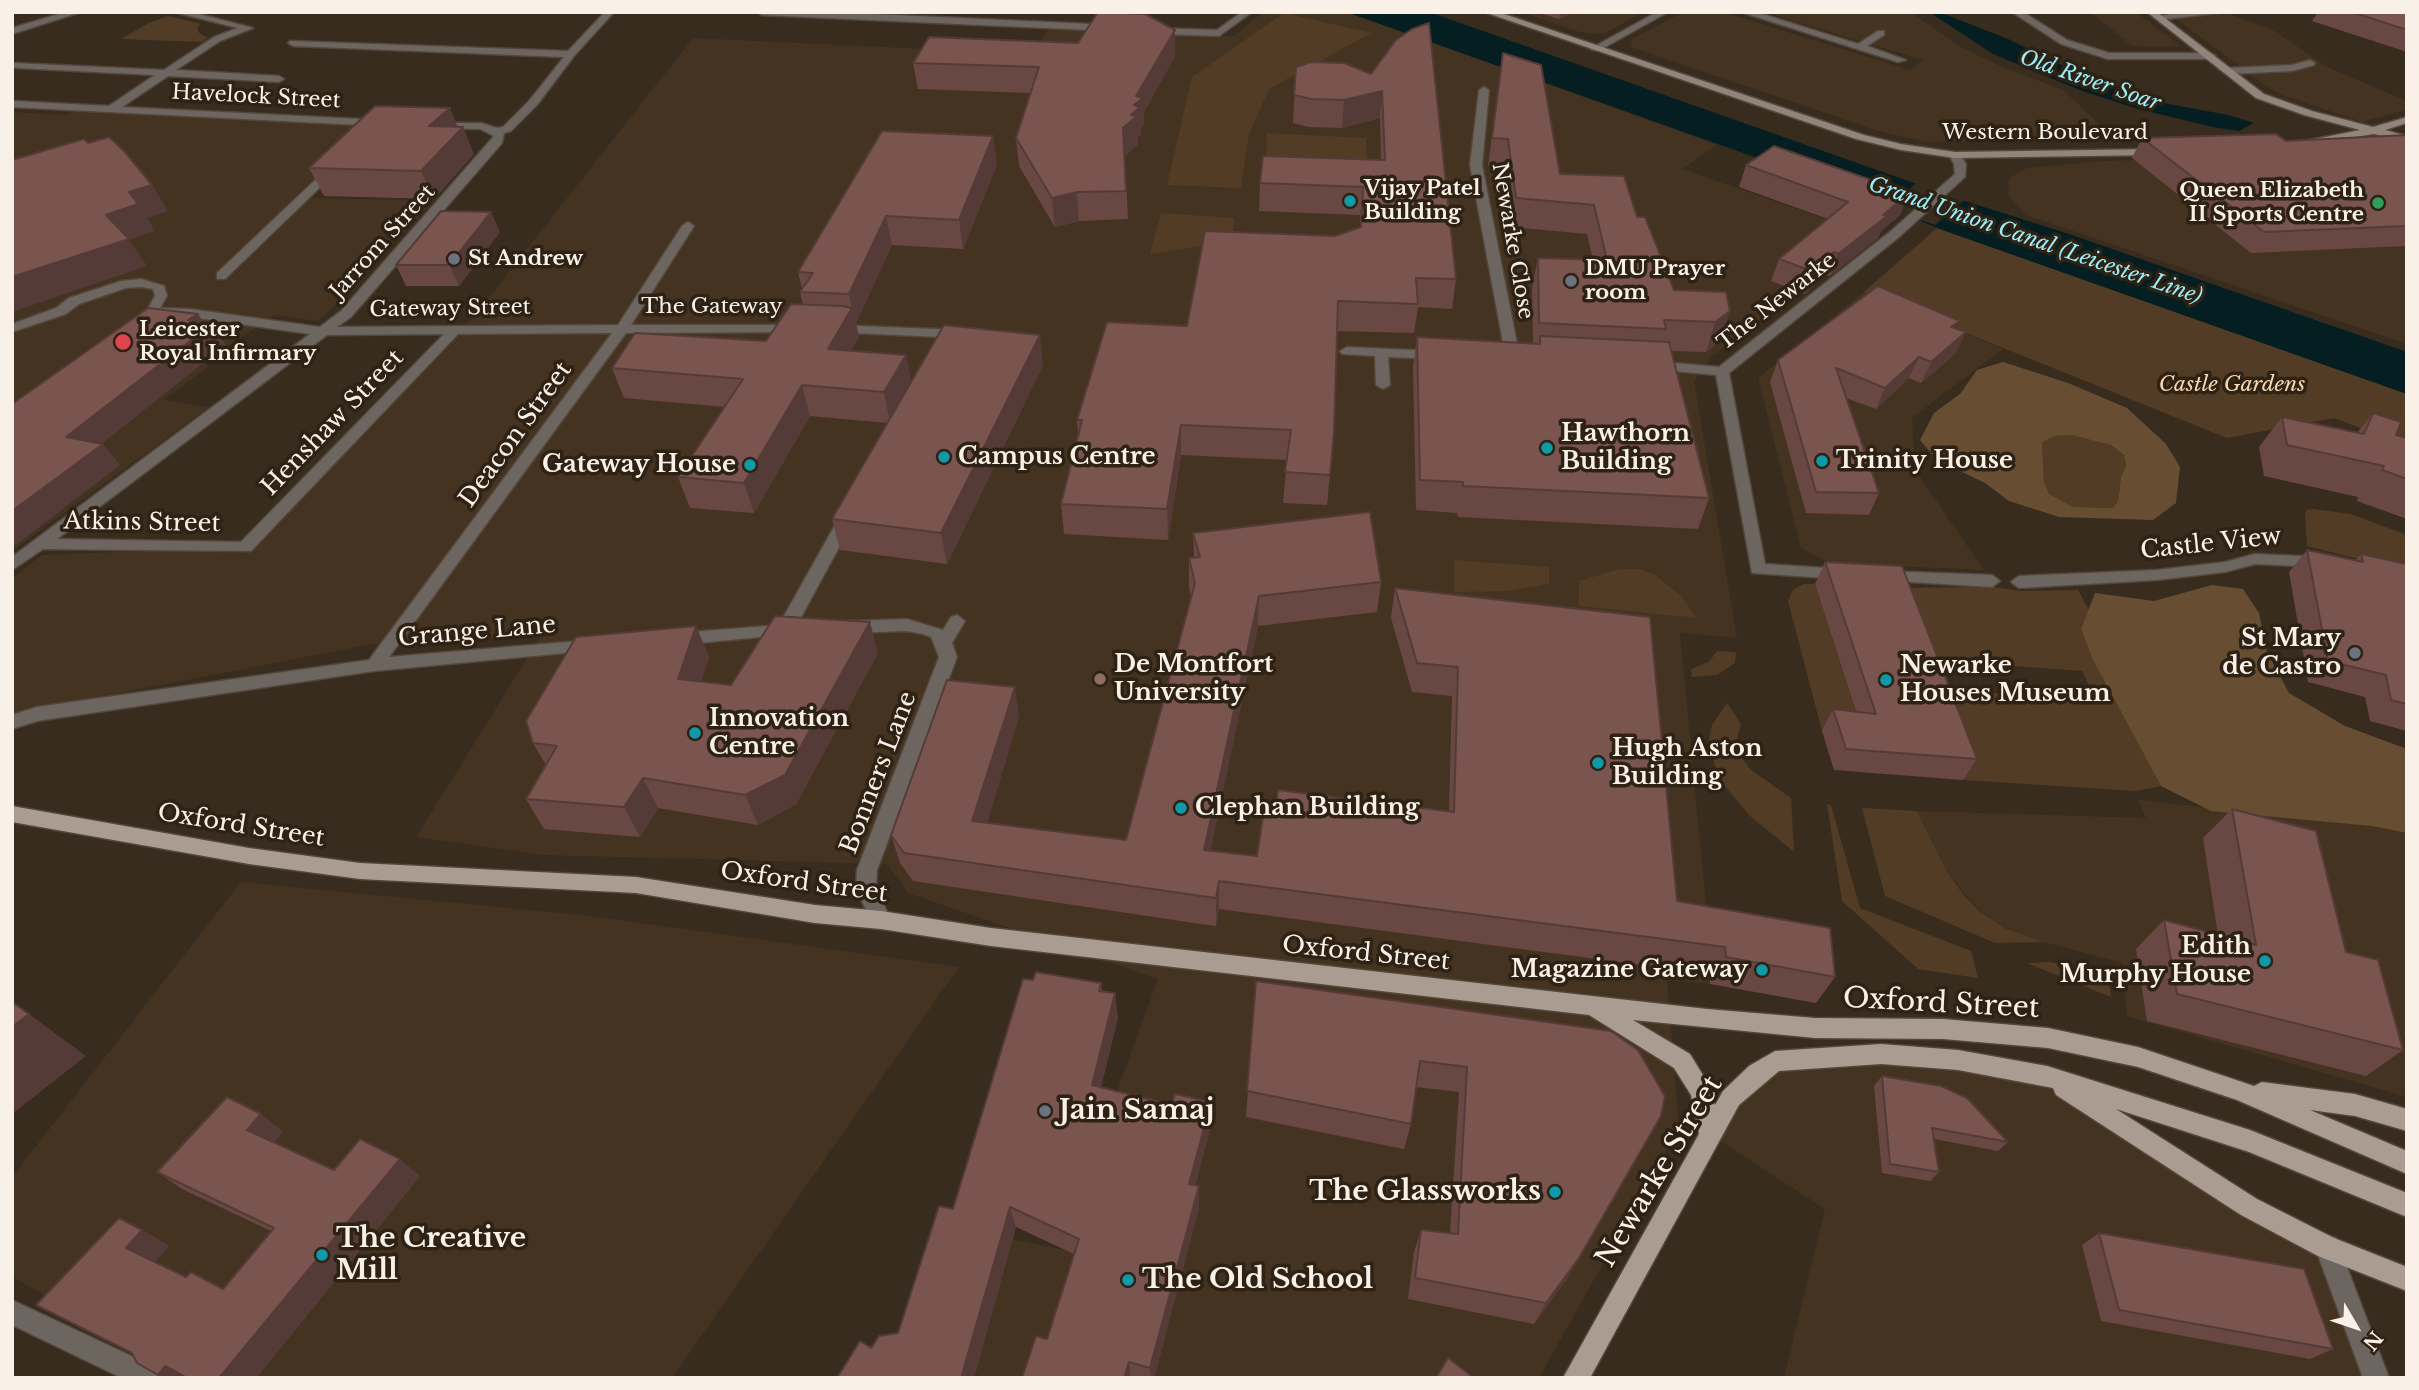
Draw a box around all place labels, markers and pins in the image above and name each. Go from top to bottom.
place label: Vijay Patel Building [1364,176,1480,226]
place label: Queen Elizabeth II Sports Centre [2179,178,2364,228]
marker: Vijay Patel Building [1342,193,1358,209]
marker: Queen Elizabeth II Sports Centre [2370,195,2386,211]
place label: St Andrew [468,246,583,272]
marker: St Andrew [446,251,462,267]
place label: DMU Prayer room [1585,256,1725,306]
marker: DMU Prayer room [1563,273,1579,289]
place label: Leicester Royal Infirmary [139,317,316,367]
marker: Leicester Royal Infirmary [113,332,133,352]
place label: Hawthorn Building [1561,420,1690,476]
marker: Hawthorn Building [1539,440,1555,456]
place label: Campus Centre [958,443,1156,471]
place label: Trinity House [1836,447,2013,475]
marker: Campus Centre [936,449,952,465]
place label: Gateway House [542,451,736,479]
marker: Trinity House [1814,453,1830,469]
marker: Gateway House [742,457,758,473]
place label: St Mary de Castro [2222,625,2341,681]
marker: St Mary de Castro [2347,645,2363,661]
place label: De Montfort University [1114,651,1273,707]
place label: Newarke Houses Museum [1900,652,2111,708]
marker: De Montfort University [1092,671,1108,687]
marker: Newarke Houses Museum [1878,672,1894,688]
place label: Innovation Centre [709,705,849,761]
marker: Innovation Centre [687,725,703,741]
place label: Hugh Aston Building [1612,735,1762,791]
marker: Hugh Aston Building [1590,755,1606,771]
place label: Clephan Building [1195,794,1419,822]
marker: Clephan Building [1173,800,1189,816]
place label: Edith Murphy House [2060,933,2251,989]
marker: Edith Murphy House [2257,953,2273,969]
place label: Magazine Gateway [1511,956,1748,984]
marker: Magazine Gateway [1754,962,1770,978]
place label: Jain Samaj [1059,1094,1215,1128]
marker: Jain Samaj [1037,1103,1053,1119]
place label: The Glassworks [1309,1175,1541,1209]
marker: The Glassworks [1547,1184,1563,1200]
place label: The Creative Mill [336,1222,526,1288]
marker: The Creative Mill [314,1247,330,1263]
place label: The Old School [1142,1263,1373,1297]
marker: The Old School [1120,1272,1136,1288]

